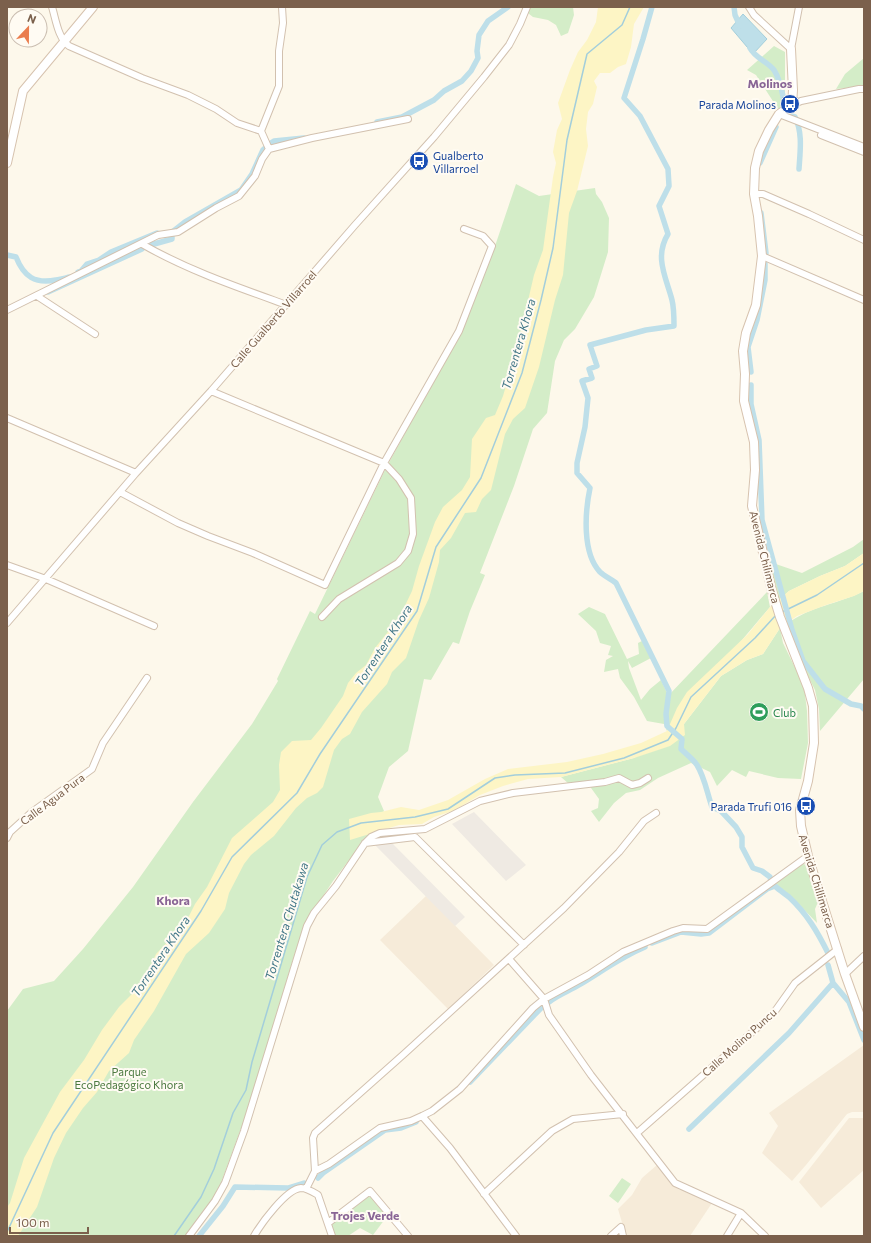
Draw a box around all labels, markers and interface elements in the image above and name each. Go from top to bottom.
north arrow [8,8,48,48]
text: N [26,11,38,26]
district label: Molinos [748,76,793,90]
bus stop icon: Parada Molinos [779,93,801,115]
place label: Parada Molinos [699,98,776,111]
place label: Gualberto Villarroel [433,149,484,175]
bus stop icon: Gualberto Villarroel [408,150,430,172]
street label: Calle Gualberto Villarroel [227,268,319,370]
water label: Torrentera Khora [498,297,538,391]
street label: Avenida Chilimarca [747,509,783,605]
water label: Torrentera Khora [352,602,414,688]
sports icon: Club [748,701,770,723]
place label: Club [773,706,796,719]
street label: Calle Agua Pura [17,771,87,827]
bus stop icon: Parada Trufi 016 [795,795,817,817]
place label: Parada Trufi 016 [711,800,792,813]
street label: Avenida Chillimarca [797,832,837,930]
water label: Torrentera Chutakawa [261,861,311,981]
district label: Khora [156,893,190,907]
water label: Torrentera Khora [128,913,192,999]
street label: Calle Molino Puncu [699,1005,779,1079]
park label: Parque EcoPedagógico Khora [75,1065,183,1091]
district label: Trojes Verde [331,1208,399,1222]
scale bar [10,1209,88,1235]
text: 100 m [16,1215,50,1229]

